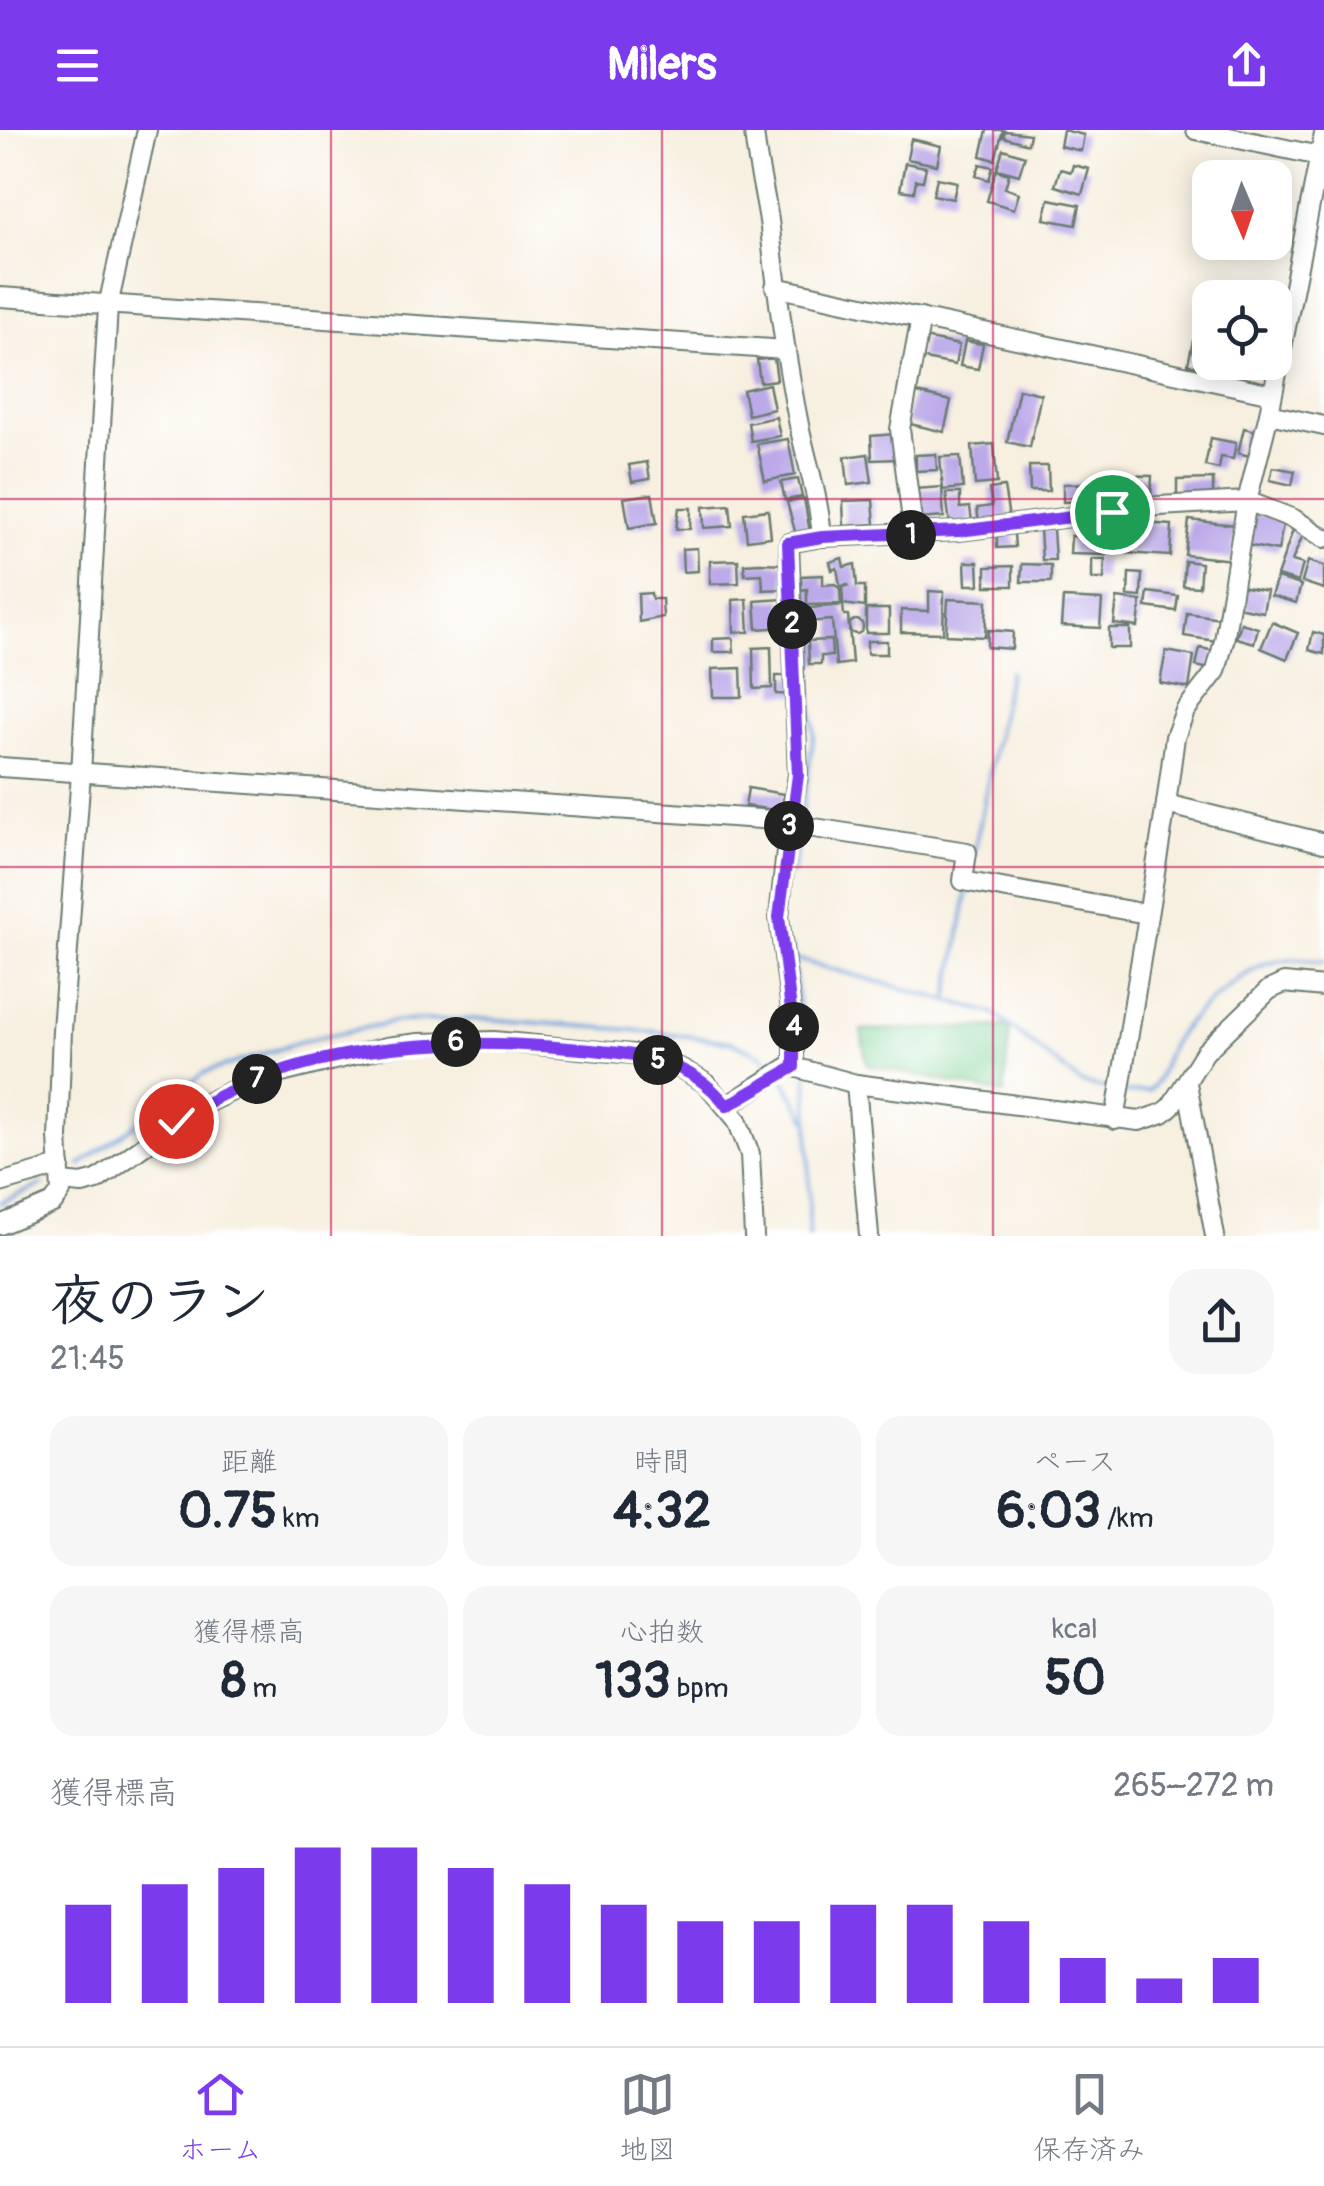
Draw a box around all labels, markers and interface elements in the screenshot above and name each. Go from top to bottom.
text: Milers [607,37,717,93]
icon: menu [50,38,105,93]
icon: share [1219,38,1274,93]
north arrow [1192,160,1292,260]
map controls [1192,160,1292,380]
button: locate [1192,280,1292,380]
pin [1070,470,1155,555]
icon: arrive [1085,485,1140,540]
pin: 1 [886,510,936,560]
text: 1 [906,517,916,552]
pin: 2 [767,599,817,649]
text: 2 [784,606,800,641]
pin: 3 [764,801,814,851]
text: 3 [781,808,797,843]
pin: 4 [769,1002,819,1052]
text: 4 [786,1009,802,1044]
pin: 6 [431,1017,481,1067]
text: 6 [448,1024,464,1059]
pin: 5 [633,1035,683,1085]
text: 5 [650,1042,666,1077]
pin: 7 [232,1054,282,1104]
text: 7 [250,1061,264,1096]
pin [134,1079,219,1164]
icon: check [149,1094,204,1149]
text: 夜のラン [50,1267,270,1336]
button: share [1169,1269,1274,1374]
text: 21:45 [50,1339,125,1379]
text: 距離 [221,1445,277,1480]
text: 時間 [634,1445,690,1480]
text: ペース [1034,1445,1116,1480]
text: 0.75 [178,1480,277,1543]
text: 4:32 [613,1480,711,1543]
text: 6:03 [996,1480,1101,1543]
text: km [277,1501,320,1536]
text: /km [1101,1501,1154,1536]
text: kcal [1052,1612,1098,1647]
text: 獲得標高 [193,1615,305,1650]
text: 心拍数 [620,1615,704,1650]
text: 50 [1044,1647,1106,1710]
text: 8 [221,1650,246,1713]
text: 133 [595,1650,671,1713]
text: m [246,1671,277,1706]
text: bpm [671,1671,729,1706]
text: 265–272 m [1113,1766,1274,1806]
text: 獲得標高 [50,1773,178,1813]
tab: ホーム [179,2067,262,2168]
tab: 地図 [619,2067,675,2168]
tab: 保存済み [1033,2067,1145,2168]

